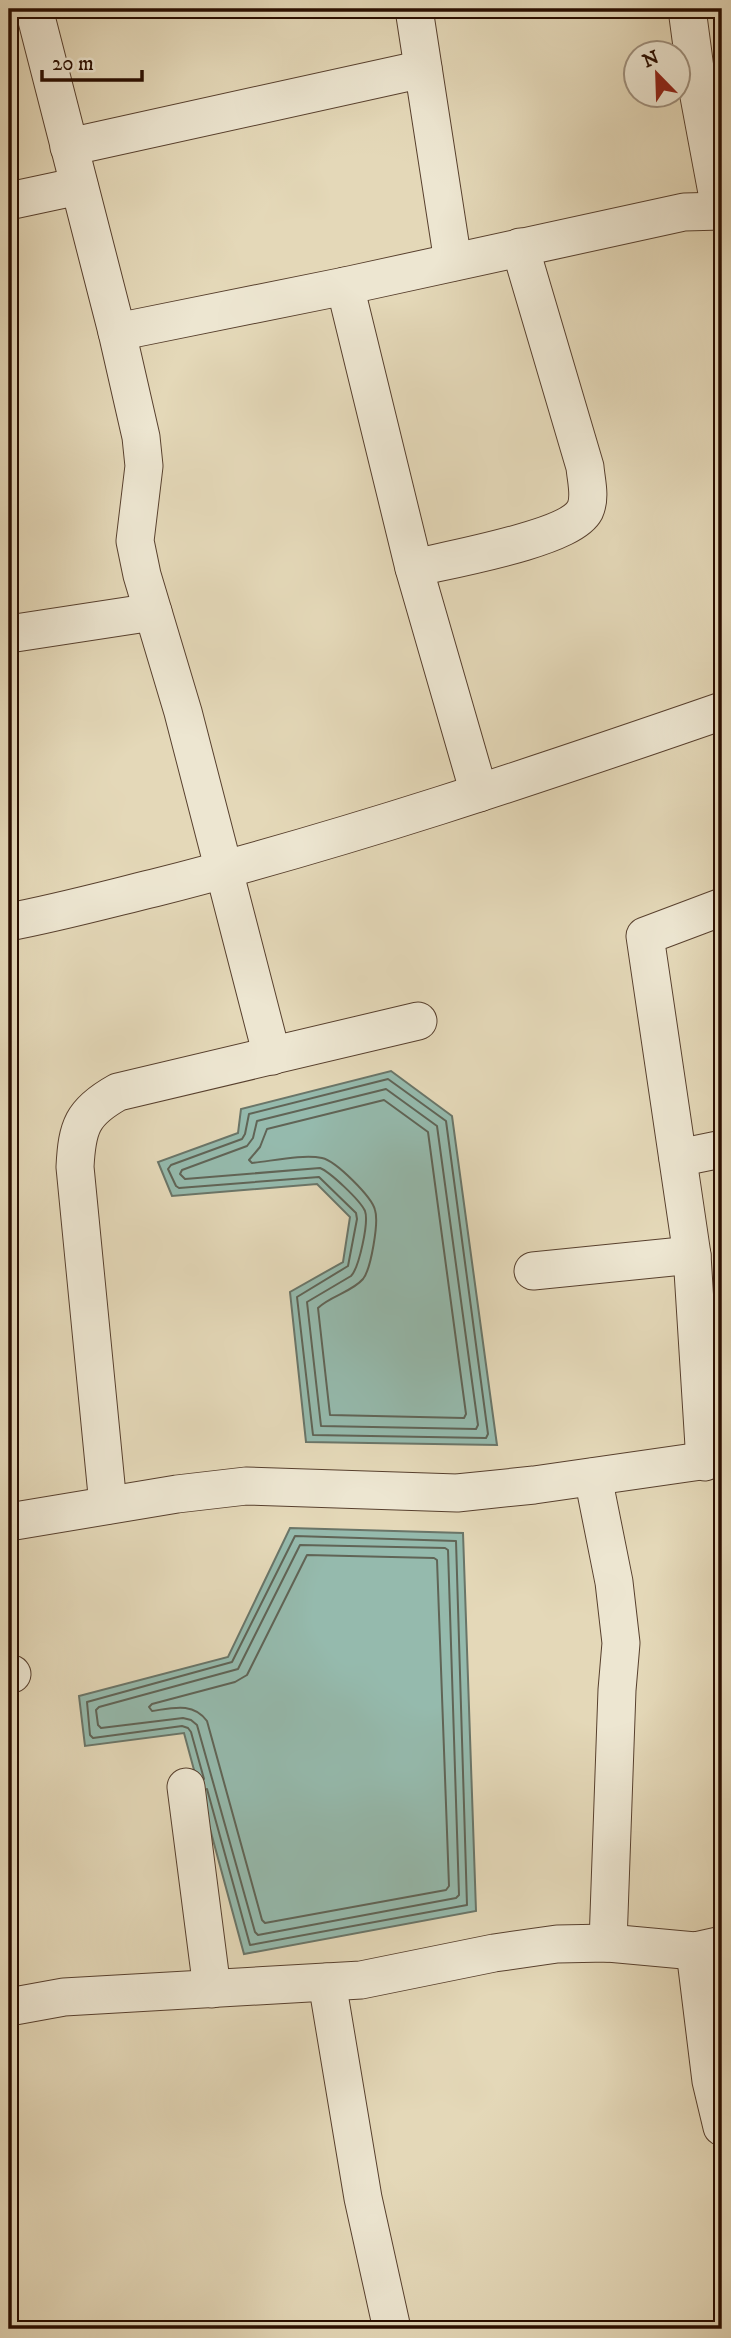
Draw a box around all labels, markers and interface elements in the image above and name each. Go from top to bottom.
scale bar [42,38,142,82]
north arrow [622,38,692,108]
text: N [639,46,663,73]
text: 20 m [52,51,94,77]

